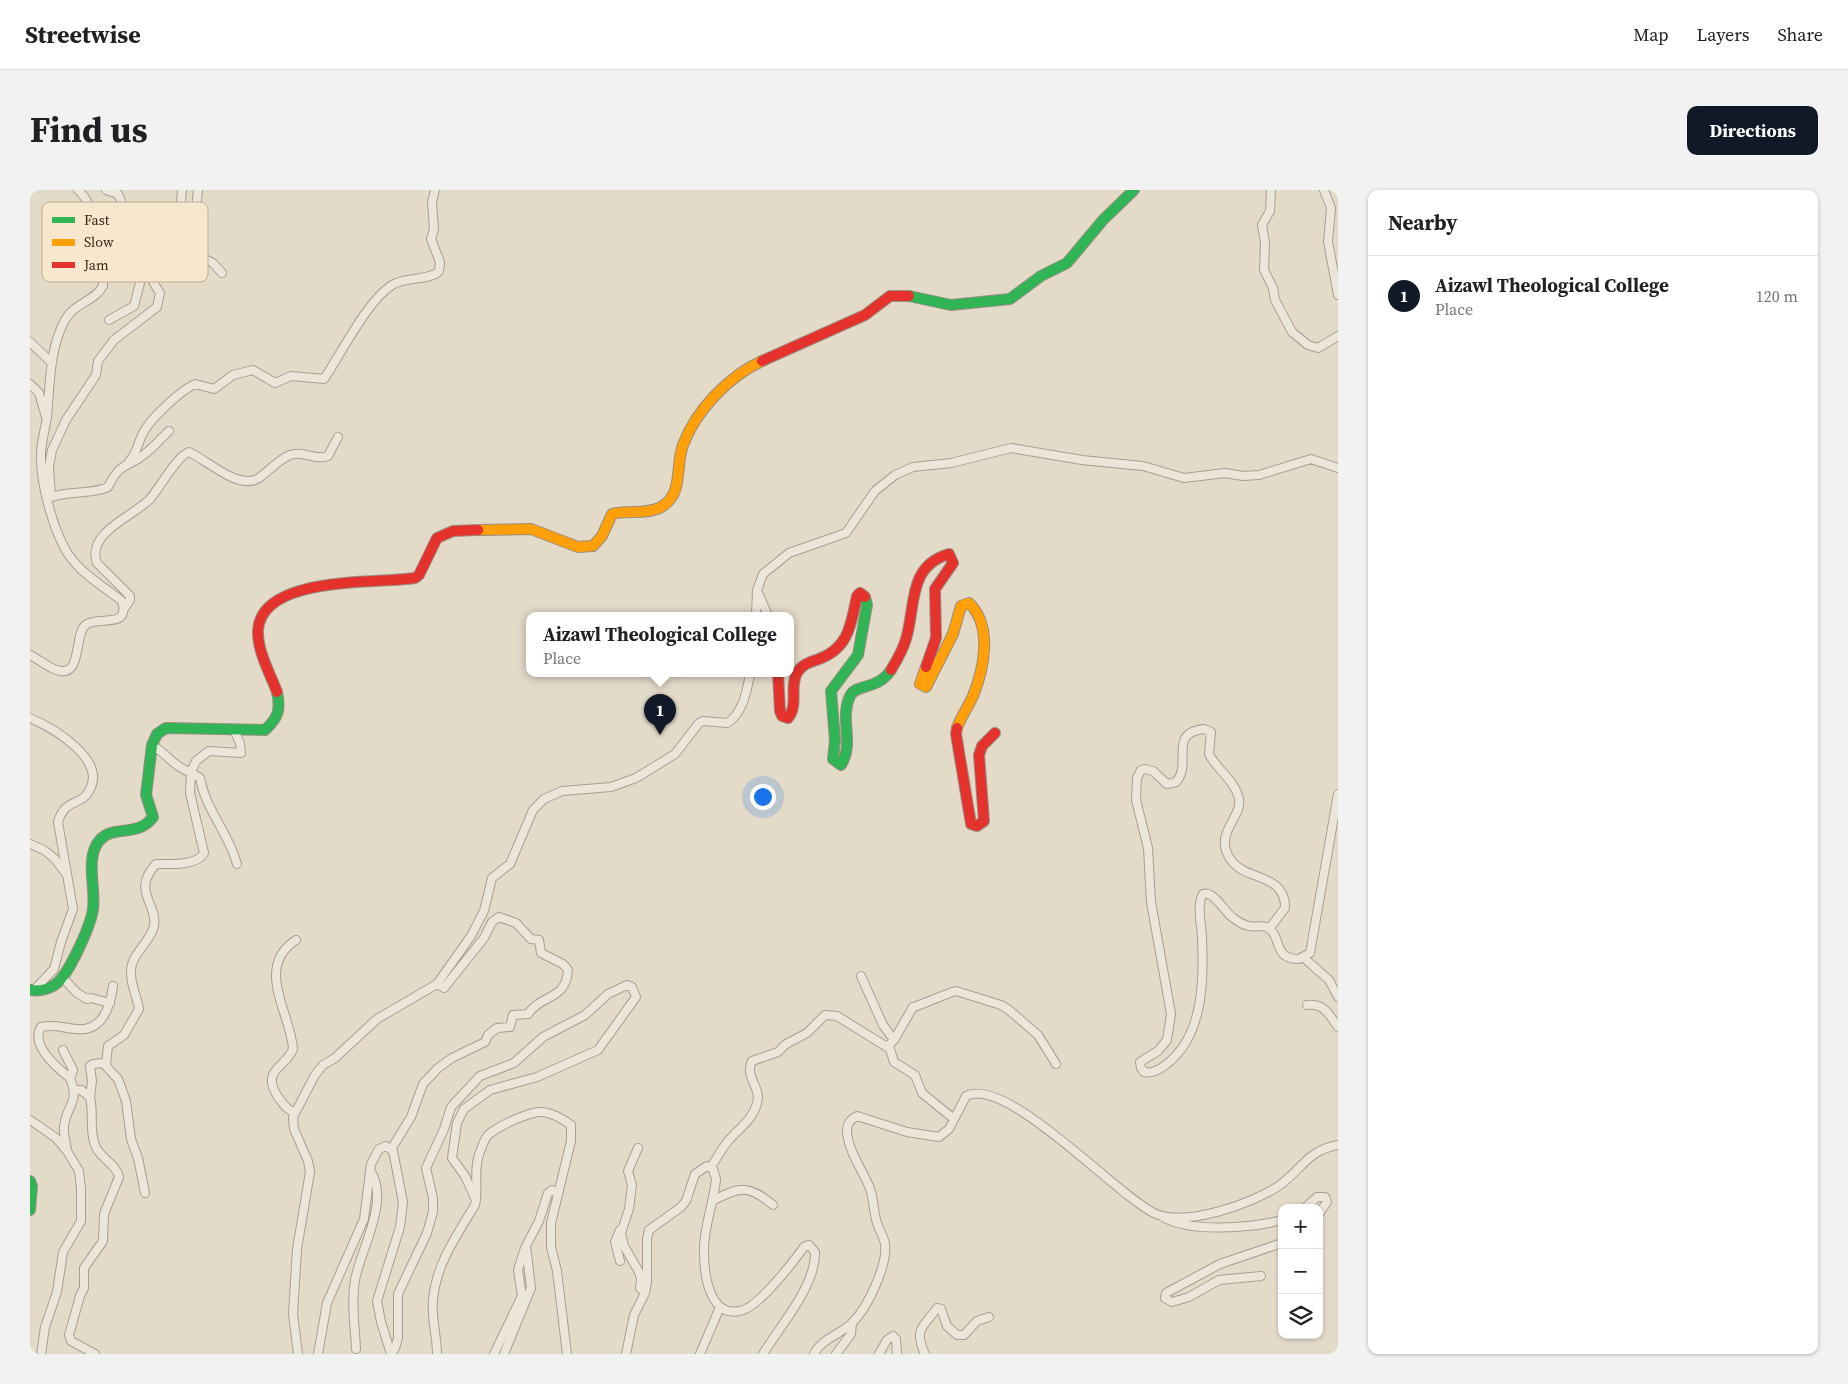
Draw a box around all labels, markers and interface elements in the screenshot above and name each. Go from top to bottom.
text: Streetwise [25,18,141,51]
text: Map [1633,22,1668,47]
text: Layers [1696,22,1749,47]
text: Share [1777,22,1823,47]
text: Find us [30,106,148,154]
button: Directions [1687,106,1818,155]
legend [42,202,208,282]
text: Nearby [1388,208,1458,237]
text: Fast [84,210,110,230]
text: Slow [84,232,114,252]
text: Jam [83,255,109,275]
text: Aizawl Theological College [1435,272,1669,298]
text: 1 [1400,285,1408,307]
text: 120 m [1756,285,1798,307]
text: Place [1435,298,1473,320]
popup [526,612,794,677]
text: Aizawl Theological College [543,621,777,647]
text: Place [543,647,581,669]
pin: 1 [644,694,676,735]
your location [750,784,776,810]
map controls [1278,1204,1323,1339]
button: + [1278,1204,1323,1249]
button: − [1278,1249,1323,1294]
button: layers [1278,1294,1323,1339]

